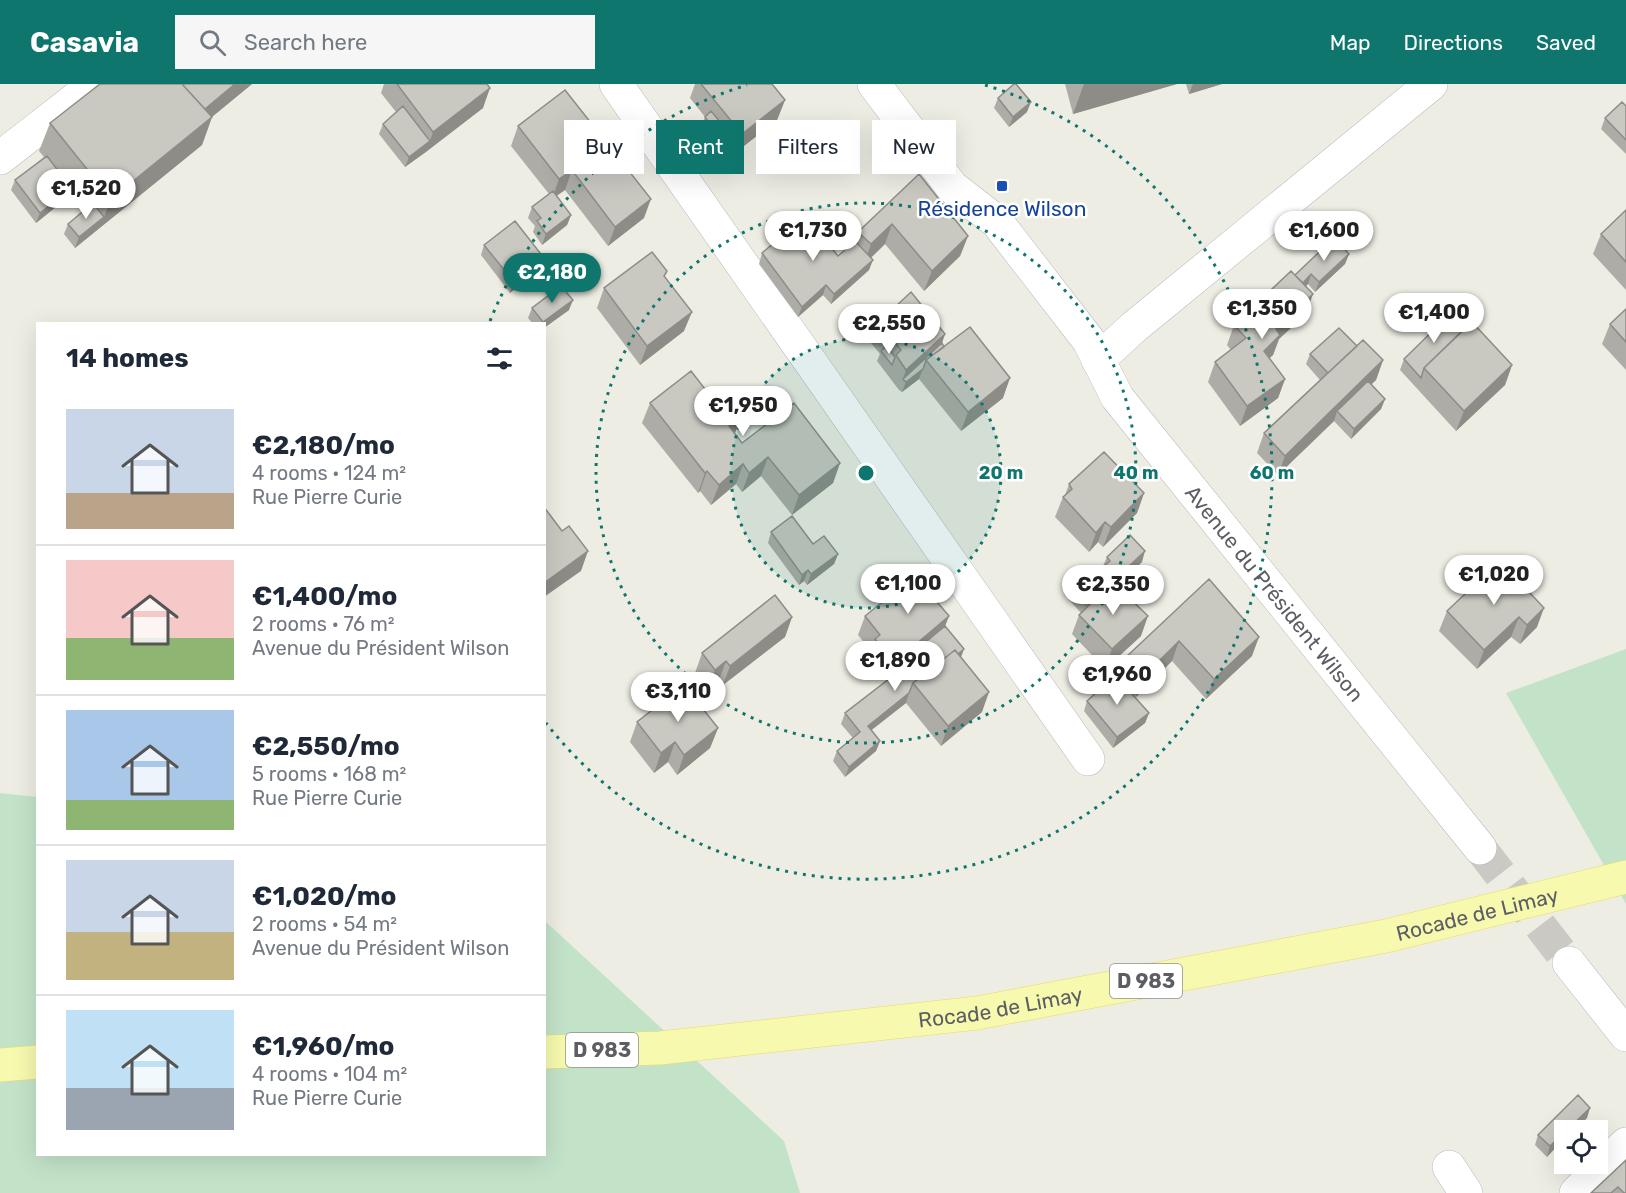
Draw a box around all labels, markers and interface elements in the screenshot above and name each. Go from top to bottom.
search box [175,15,595,69]
text: Casavia [30,26,139,59]
icon: search [196,26,229,59]
text: Search here [244,29,367,56]
text: Map [1330,30,1371,55]
text: Directions [1404,30,1503,55]
text: Saved [1536,30,1596,55]
chip: Buy [564,120,644,174]
chip: Rent [656,120,744,174]
chip: Filters [756,120,860,174]
chip: New [872,120,956,174]
pin: €1,520 [37,169,135,220]
text: €1,520 [51,176,121,200]
marker: Résidence Wilson [995,179,1009,193]
place label: Résidence Wilson [918,196,1086,221]
pin: €1,730 [764,211,862,262]
pin: €1,600 [1275,211,1373,262]
text: €1,730 [779,218,847,242]
text: €1,600 [1288,218,1360,242]
pin: €2,180 [503,253,601,304]
text: €2,180 [517,260,587,284]
pin: €1,350 [1213,289,1311,340]
pin: €1,400 [1385,293,1483,344]
text: €1,350 [1227,296,1297,320]
text: €1,400 [1398,300,1470,324]
pin: €2,550 [840,304,938,355]
text: €2,550 [852,311,926,335]
icon: filters [483,342,516,375]
text: 14 homes [66,343,189,374]
pin: €1,950 [694,386,792,437]
text: €1,950 [708,393,778,417]
text: €2,180/mo [252,430,395,461]
icon: home [114,433,186,505]
text: 4 rooms · 124 m² [252,461,406,485]
text: 20 m [979,462,1023,484]
text: 40 m [1114,462,1158,484]
text: 60 m [1250,462,1294,484]
centre of rings [856,463,876,483]
street label: Avenue du Président Wilson [1180,480,1369,706]
text: Rue Pierre Curie [252,485,402,509]
pin: €1,020 [1445,555,1543,606]
text: €1,020 [1458,562,1530,586]
pin: €1,100 [859,564,957,615]
pin: €2,350 [1064,565,1162,616]
text: €1,100 [874,571,942,595]
text: €2,350 [1076,572,1150,596]
text: €1,400/mo [252,581,397,612]
icon: home [114,584,186,656]
text: 2 rooms · 76 m² [252,612,395,636]
text: Avenue du Président Wilson [252,636,509,660]
pin: €1,890 [846,641,944,692]
text: €1,890 [859,648,931,672]
pin: €1,960 [1068,655,1166,706]
text: €1,960 [1082,662,1152,686]
pin: €3,110 [629,672,727,723]
text: €3,110 [645,679,711,703]
text: €2,550/mo [252,731,400,762]
icon: home [114,734,186,806]
text: 5 rooms · 168 m² [252,762,406,786]
text: Rue Pierre Curie [252,786,402,810]
text: €1,020/mo [252,881,396,912]
street label: Rocade de Limay [1393,882,1561,946]
icon: home [114,884,186,956]
text: 2 rooms · 54 m² [252,912,397,936]
text: Avenue du Président Wilson [252,936,509,960]
road number: D 983 [1110,964,1182,998]
street label: Rocade de Limay [917,981,1085,1032]
text: €1,960/mo [252,1031,395,1062]
road number: D 983 [566,1033,638,1067]
icon: home [114,1034,186,1106]
text: 4 rooms · 104 m² [252,1062,407,1086]
text: Rue Pierre Curie [252,1086,402,1110]
map controls [1554,1120,1608,1174]
button: locate [1554,1120,1608,1174]

